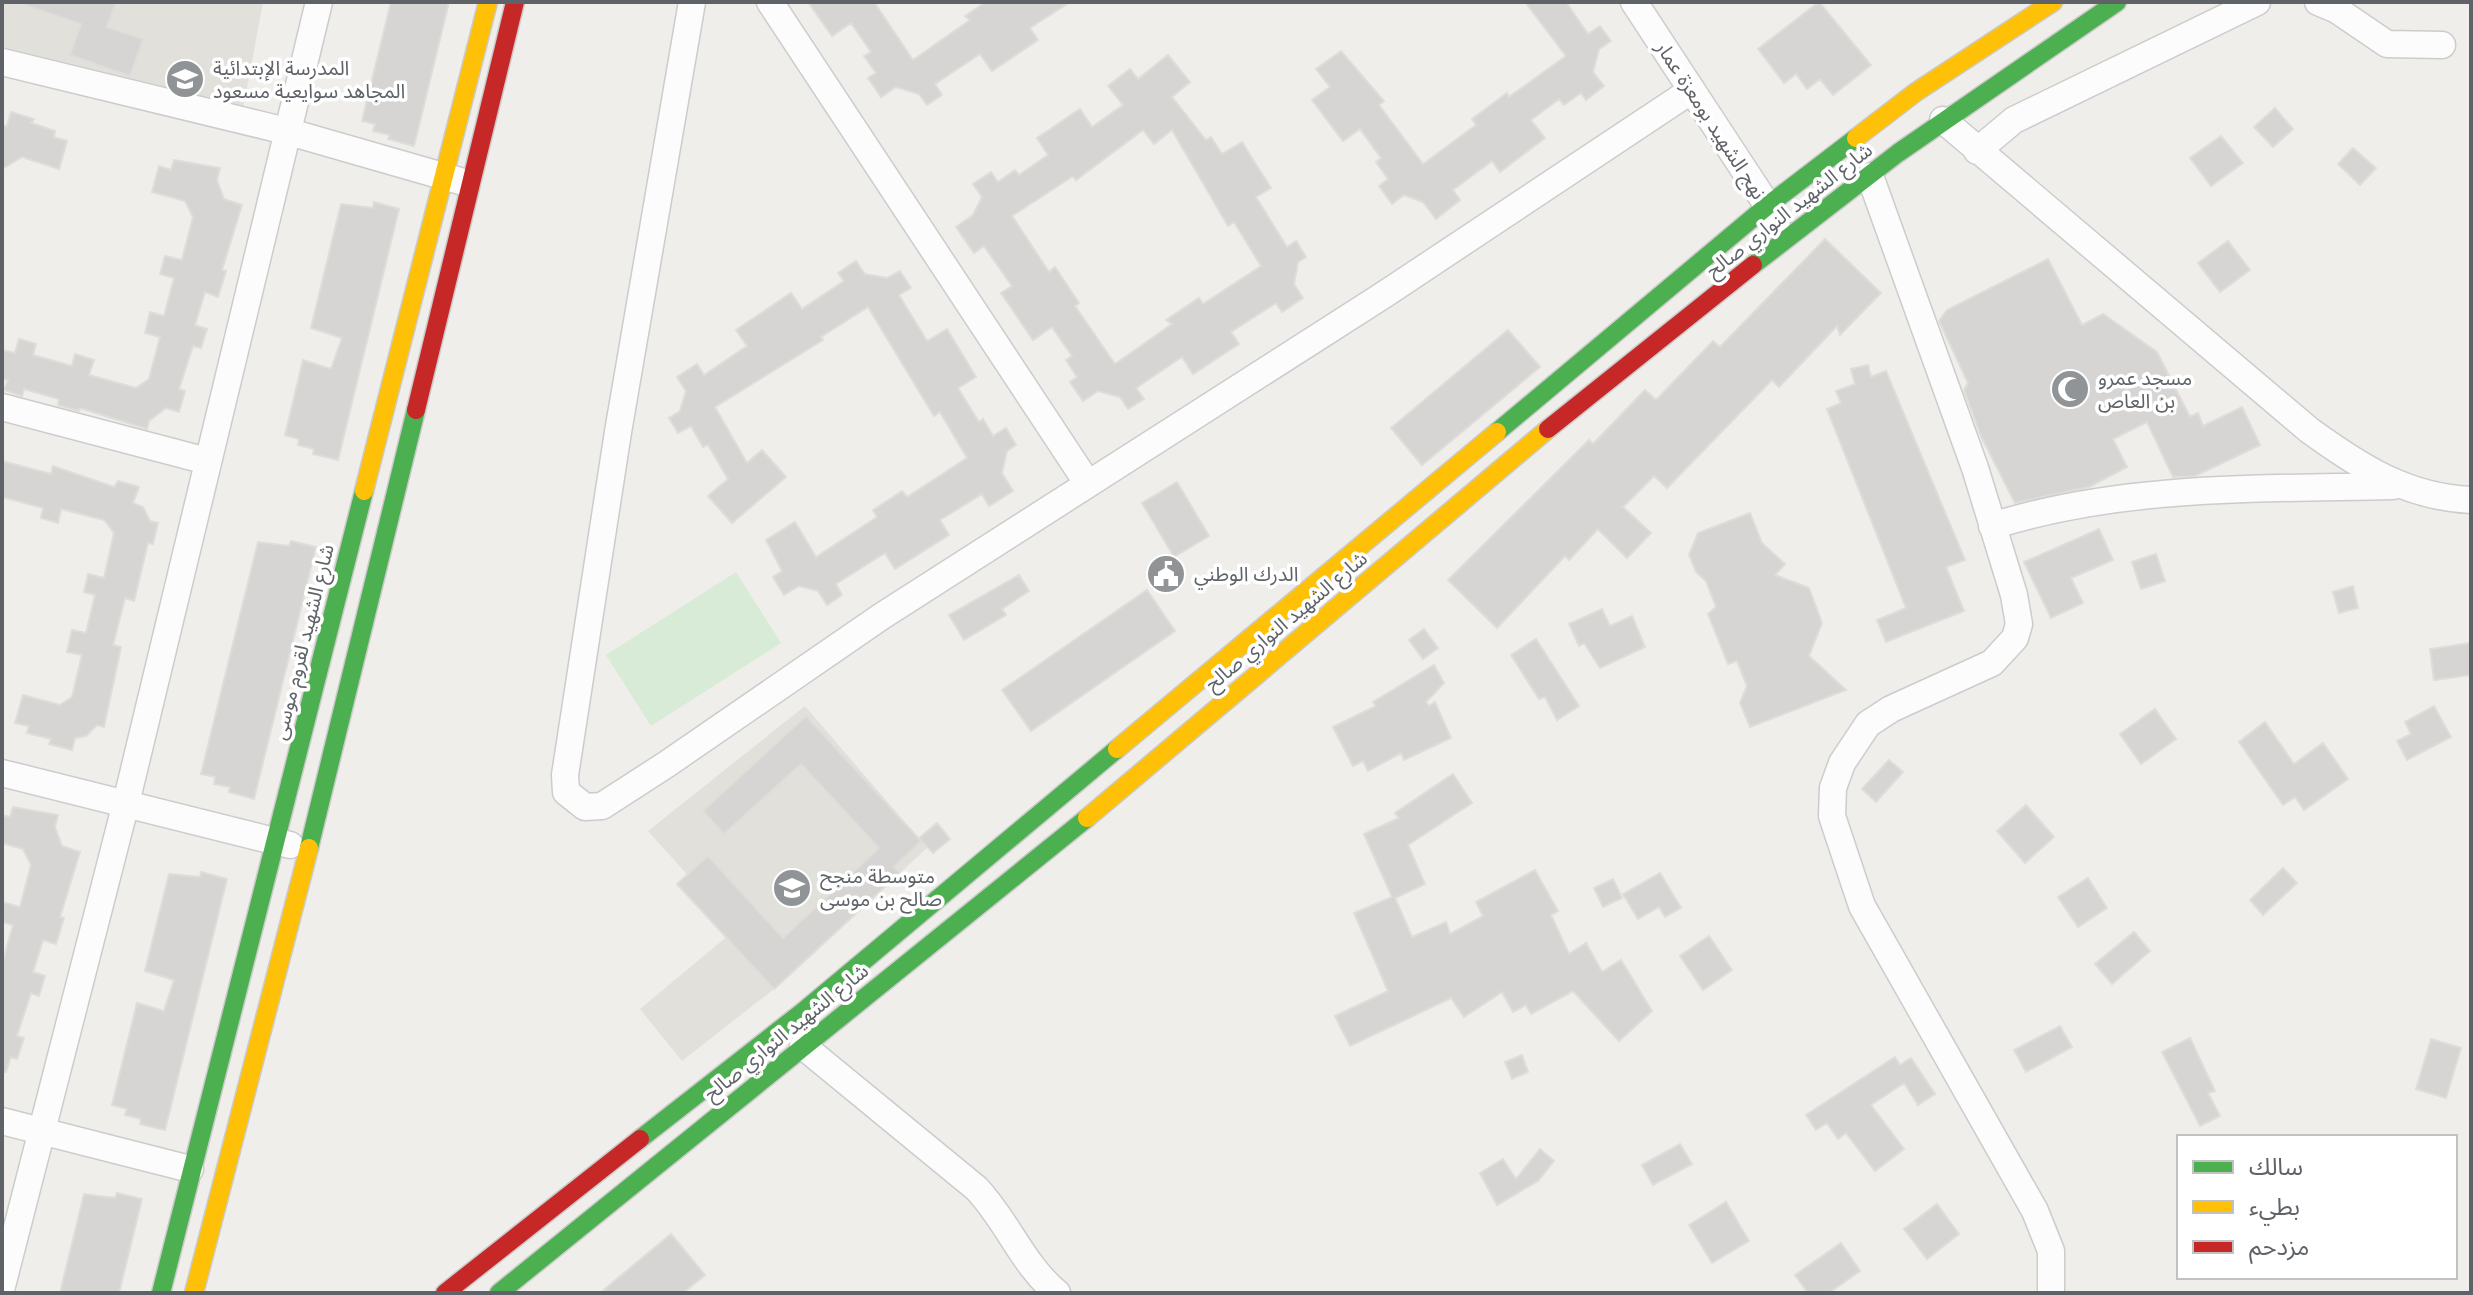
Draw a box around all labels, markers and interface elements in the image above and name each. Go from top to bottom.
street label: نهج الشهيد بومعزة عمار [1648,35,1771,205]
place label: المدرسة الإبتدائية المجاهد سوايعية مسعود [213,56,405,103]
school or university icon: المدرسة الإبتدائية المجاهد سوايعية مسعود [164,58,206,100]
street label: شارع الشهيد النواري صالح [1701,138,1879,285]
place label: مسجد عمرو بن العاص [2098,366,2192,413]
mosque icon: مسجد عمرو بن العاص [2049,368,2091,410]
street label: شارع الشهيد لقروم موسى [267,542,342,743]
street label: شارع الشهيد النواري صالح [1200,546,1374,699]
public building icon: الدرك الوطني [1145,553,1187,595]
place label: الدرك الوطني [1194,562,1298,590]
place label: متوسطة منجح صالح بن موسى [820,864,942,914]
school or university icon: متوسطة منجح صالح بن موسى [771,867,813,909]
street label: شارع الشهيد النواري صالح [699,958,875,1108]
legend [2177,1135,2457,1279]
text: سالك [2249,1152,2303,1180]
text: بطيء [2249,1192,2300,1226]
text: مزدحم [2249,1232,2309,1264]

